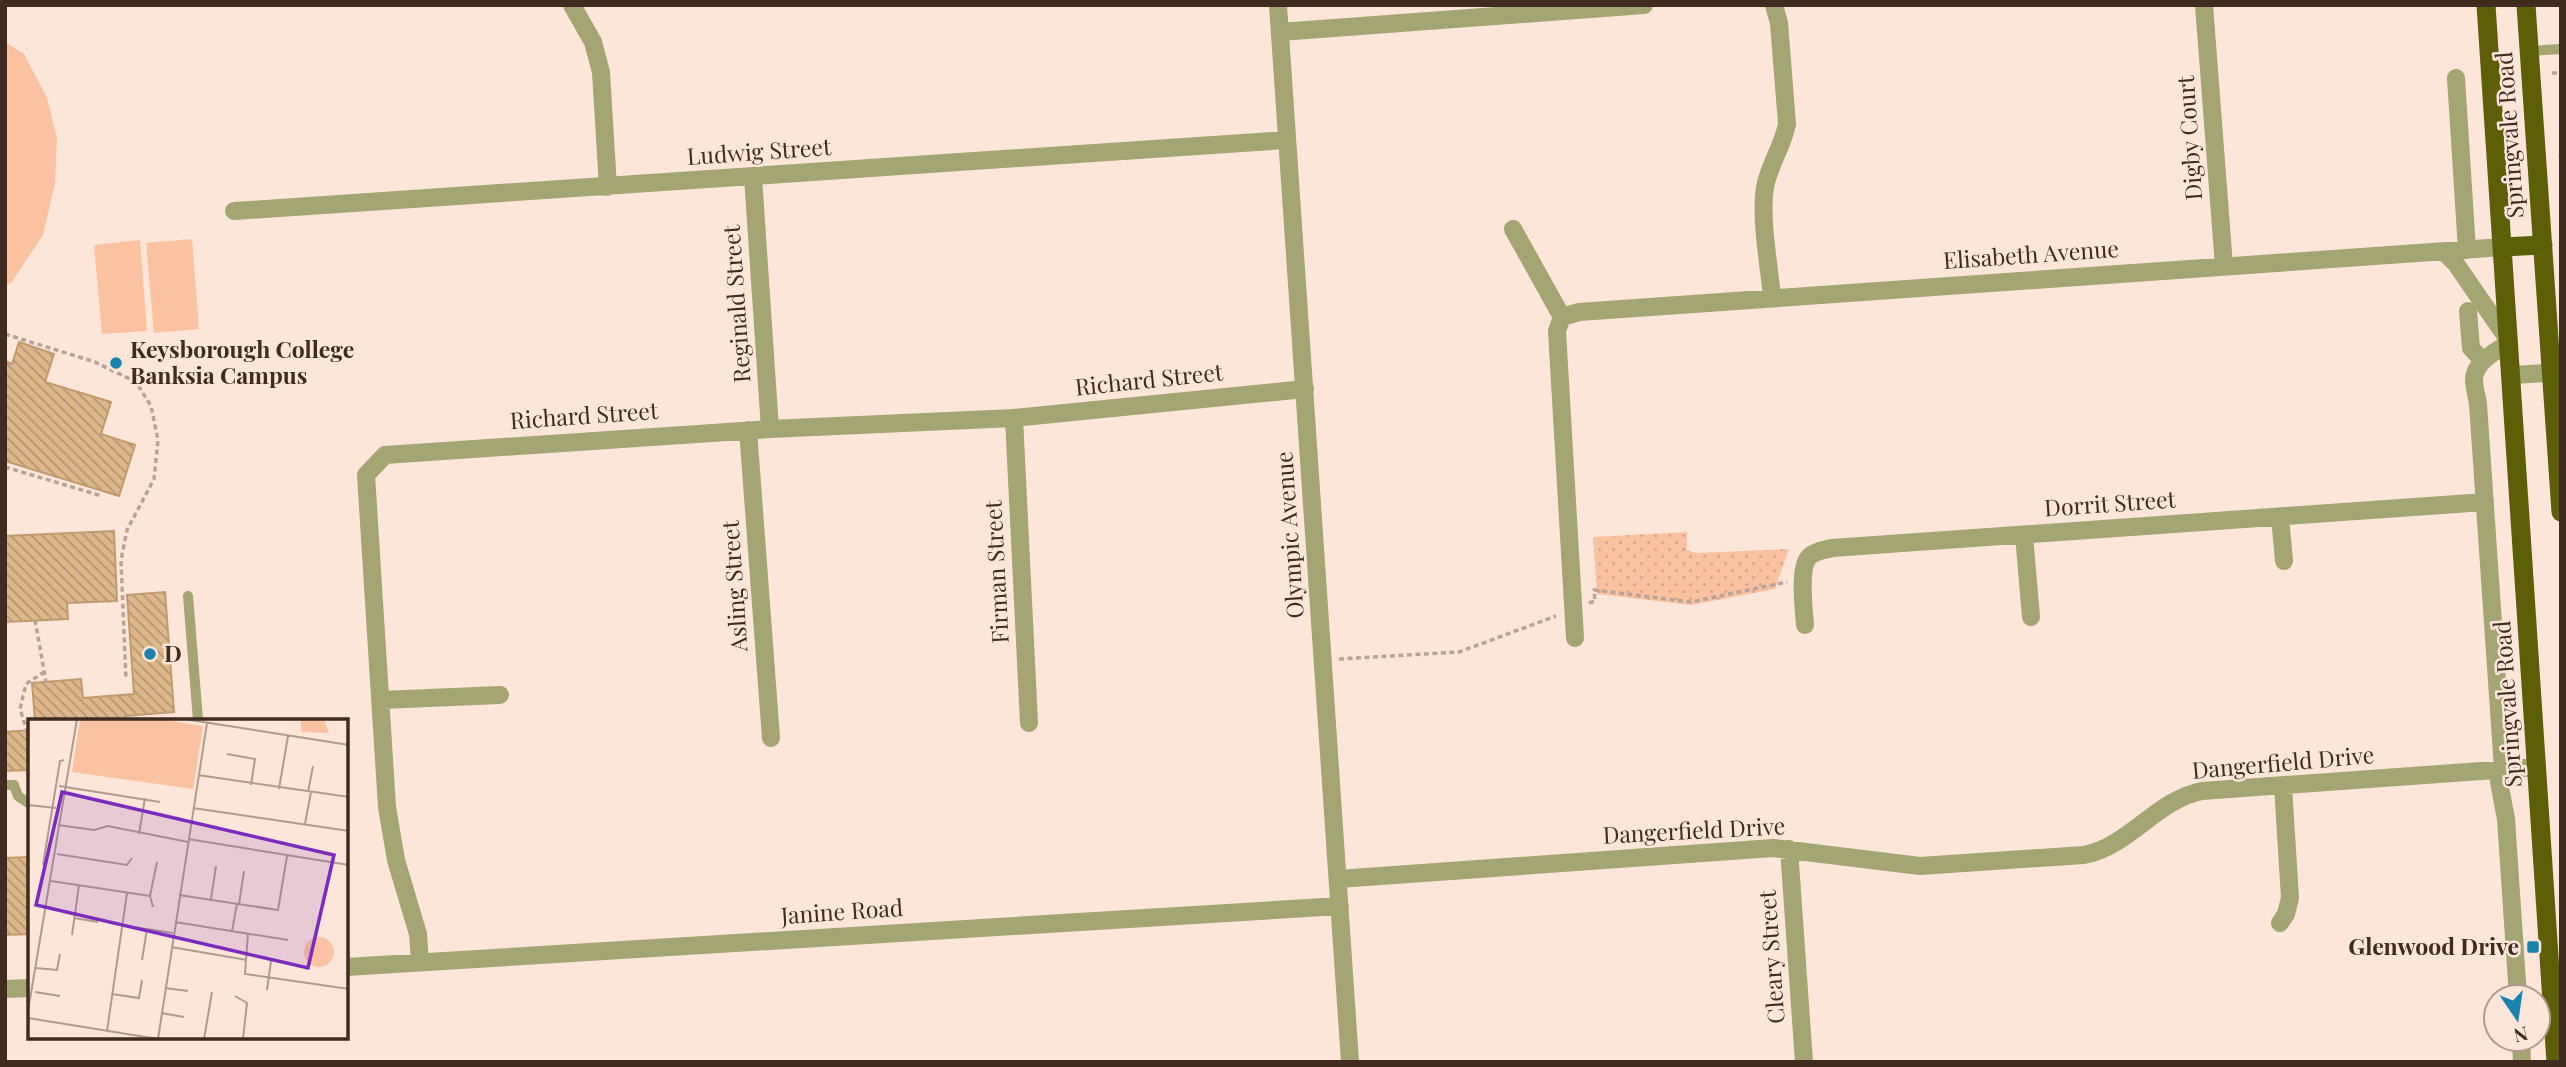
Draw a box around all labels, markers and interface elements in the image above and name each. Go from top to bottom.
street label: Springvale Road [2487,51,2530,219]
street label: Digby Court [2169,74,2208,202]
street label: Ludwig Street [686,130,833,171]
street label: Reginald Street [714,223,756,384]
street label: Elisabeth Avenue [1942,232,2120,275]
place label: Keysborough College Banksia Campus [130,333,354,390]
marker: Keysborough College Banksia Campus [108,355,124,371]
street label: Richard Street [1073,355,1225,402]
street label: Richard Street [509,394,660,435]
street label: Olympic Avenue [1267,450,1310,620]
street label: Dorrit Street [2043,482,2178,523]
street label: Firman Street [976,499,1015,644]
street label: Asling Street [713,519,754,654]
street label: Springvale Road [2485,620,2528,788]
place label: D [164,637,182,668]
marker: D [142,646,158,662]
inset map [28,719,348,1039]
street label: Dangerfield Drive [2190,738,2375,785]
street label: Dangerfield Drive [1602,809,1786,850]
street label: Cleary Street [1750,888,1791,1025]
street label: Janine Road [779,891,904,930]
place label: Glenwood Drive [2348,930,2519,961]
marker: Glenwood Drive [2525,939,2541,955]
north arrow [2482,983,2552,1053]
text: N [2511,1021,2531,1050]

